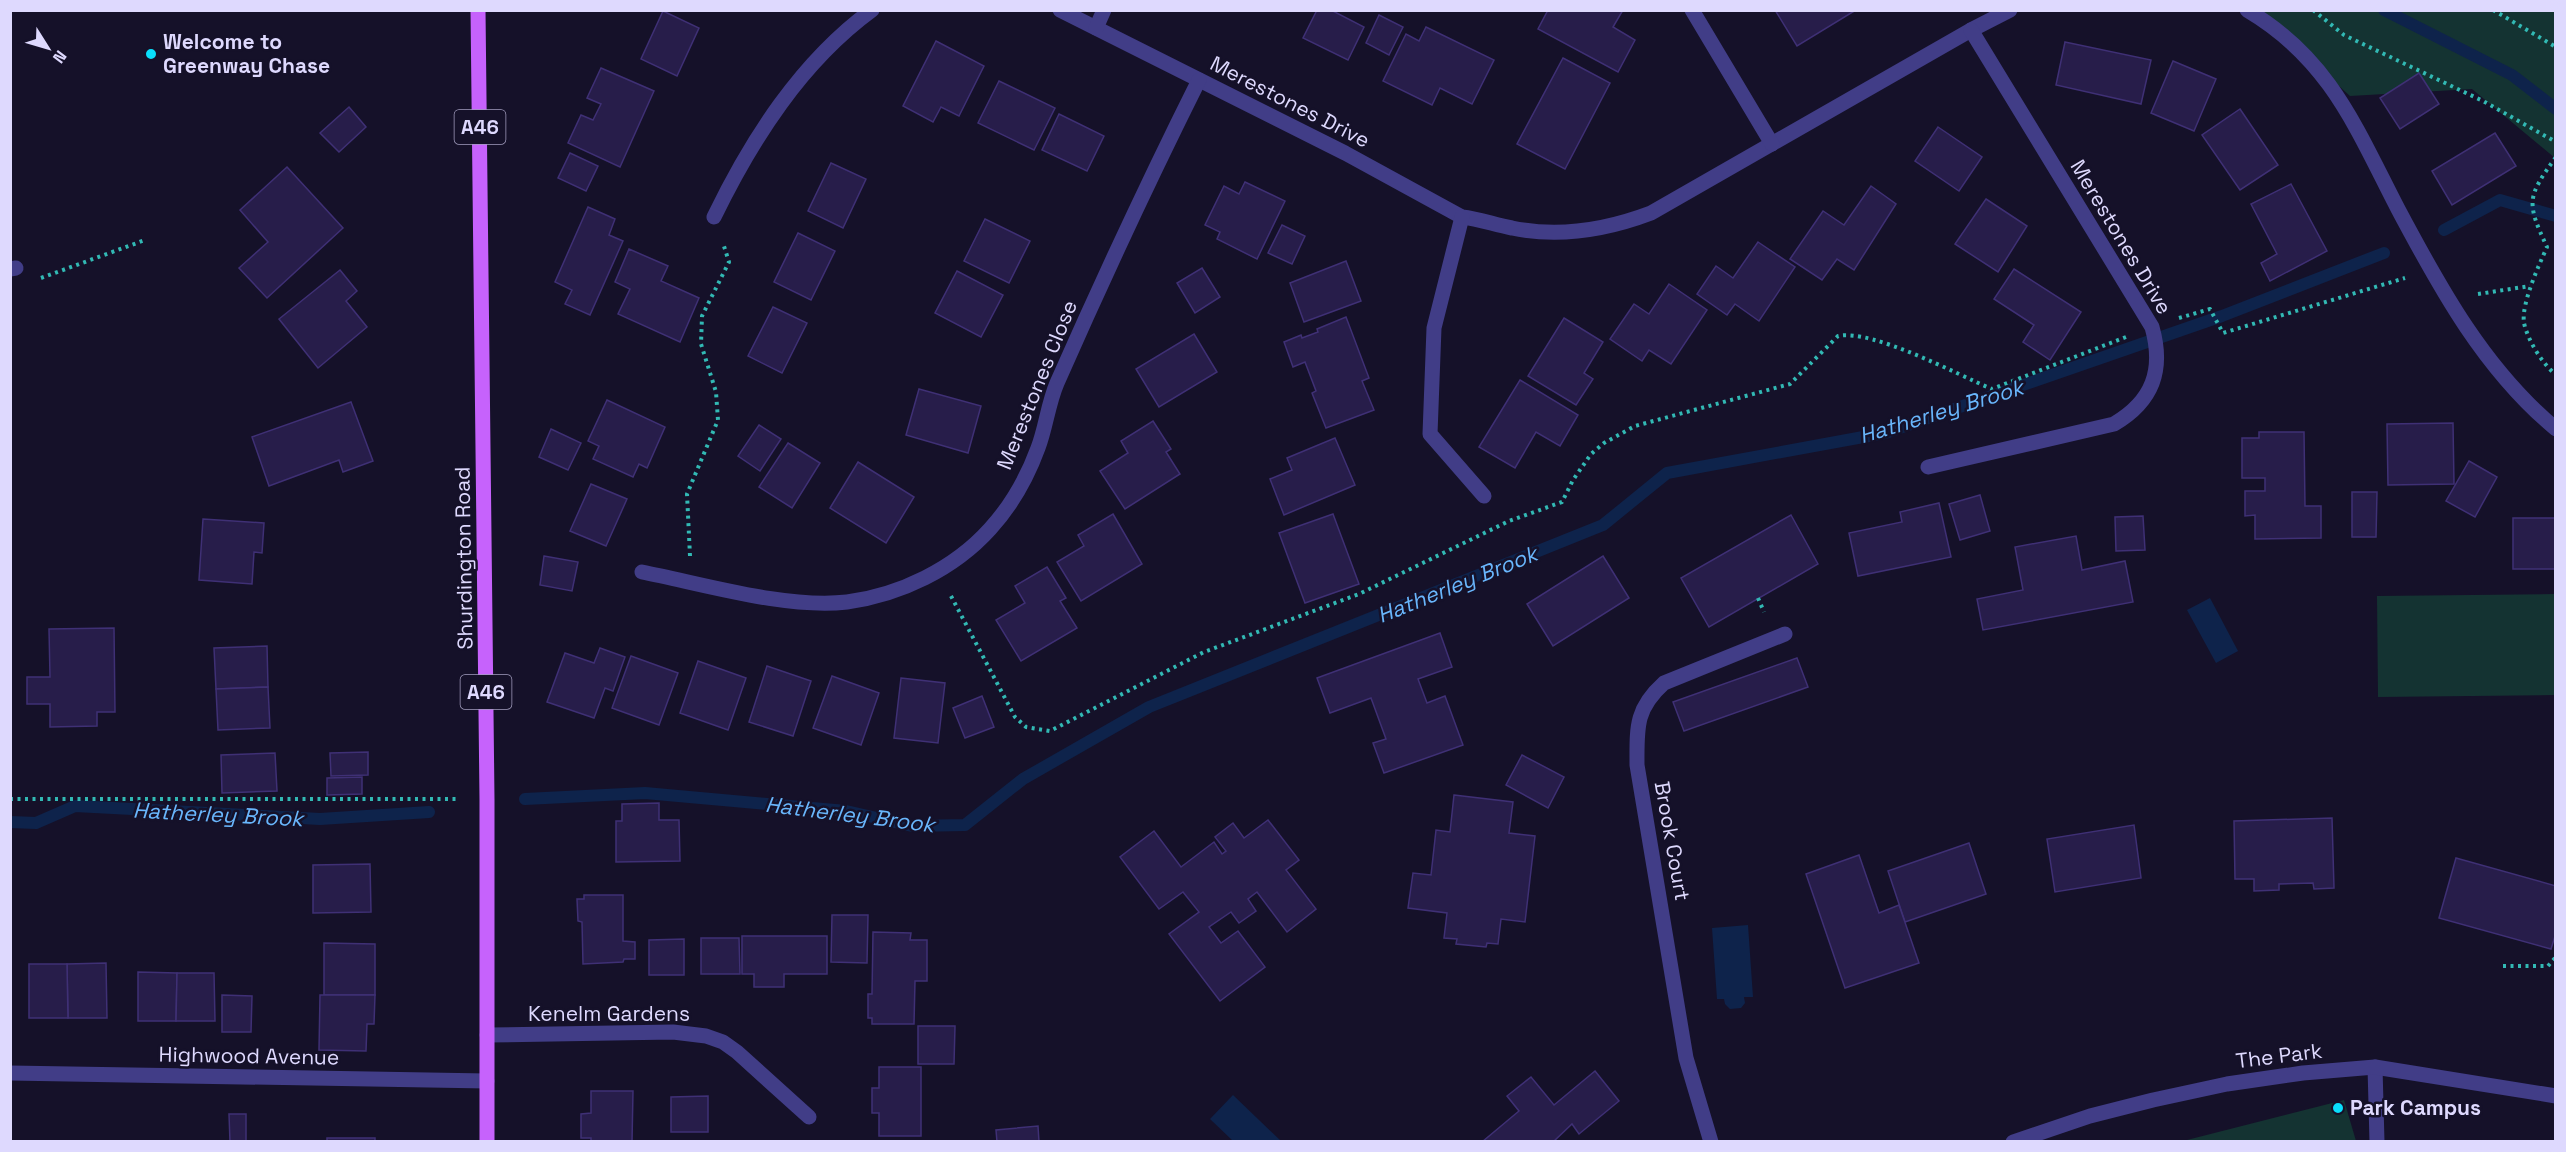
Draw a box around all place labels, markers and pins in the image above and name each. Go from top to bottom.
place label: Welcome to Greenway Chase [163,28,330,79]
marker: Welcome to Greenway Chase [144,47,158,61]
place label: Park Campus [2350,1094,2481,1121]
marker: Park Campus [2331,1101,2345,1115]

